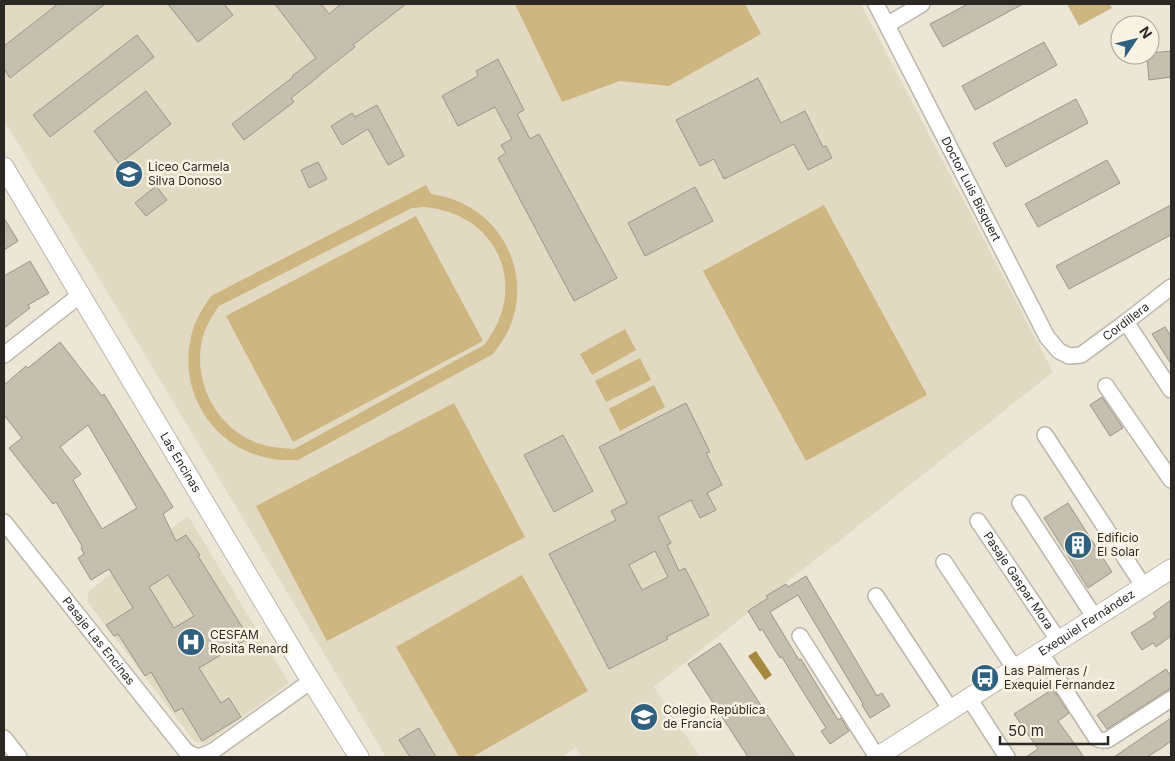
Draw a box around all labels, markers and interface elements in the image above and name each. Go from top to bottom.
north arrow [1110,15,1160,65]
text: N [1136,23,1156,42]
street label: Doctor Luis Bisquert [938,134,1005,244]
school or university icon: Liceo Carmela Silva Donoso [114,159,144,189]
place label: Liceo Carmela Silva Donoso [148,159,229,188]
street label: Cordillera [1099,299,1152,344]
street label: Las Encinas [157,429,205,495]
street label: Pasaje Gaspar Mora [981,529,1057,632]
building icon: Edificio El Solar [1063,530,1093,560]
place label: Edificio El Solar [1097,530,1140,559]
street label: Exequiel Fernández [1036,586,1137,659]
street label: Pasaje Las Encinas [59,594,138,688]
hospital icon: CESFAM Rosita Renard [176,627,206,657]
place label: CESFAM Rosita Renard [210,627,288,656]
bus stop icon: Las Palmeras / Exequiel Fernandez [970,663,1000,693]
place label: Las Palmeras / Exequiel Fernandez [1004,663,1115,692]
school or university icon: Colegio República de Francia [629,702,659,732]
place label: Colegio República de Francia [663,702,766,731]
scale bar [1000,714,1108,746]
text: 50 m [1008,721,1044,740]

